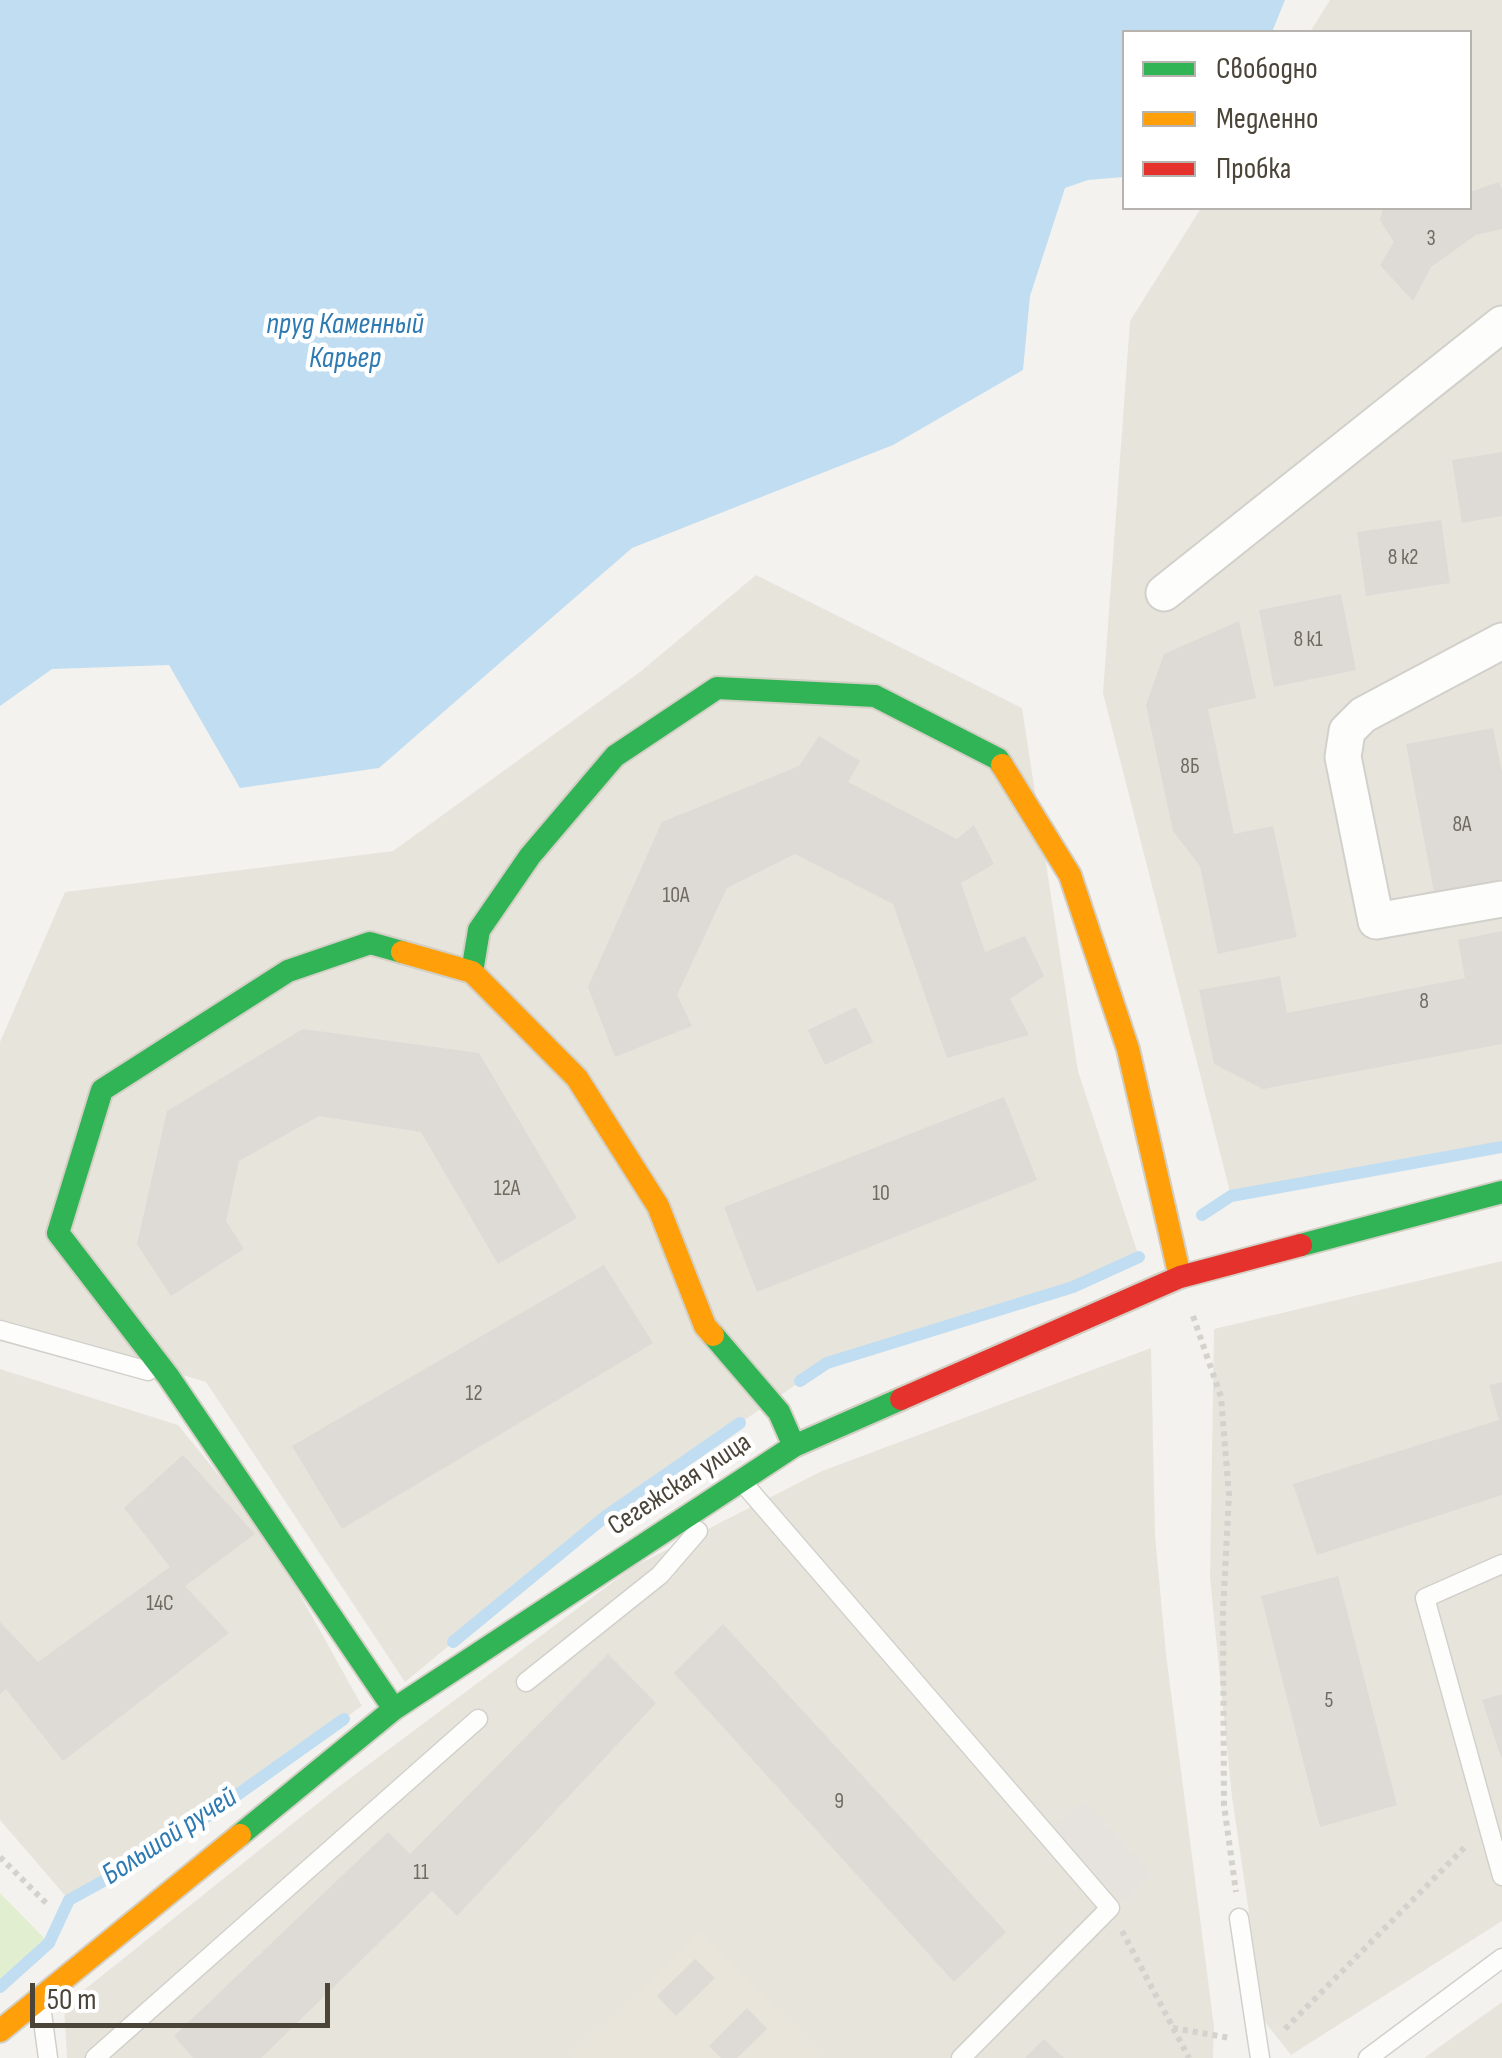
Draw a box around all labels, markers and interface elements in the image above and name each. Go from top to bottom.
legend [1122,30,1472,210]
text: Свободно [1216,51,1318,87]
text: Медленно [1216,101,1318,137]
text: Пробка [1216,151,1291,187]
house number: 3 [1426,226,1436,252]
water label: пруд Каменный Карьер [266,307,424,378]
house number: 8 к2 [1388,545,1418,571]
house number: 8 к1 [1293,627,1323,653]
house number: 8Б [1180,754,1200,780]
house number: 8А [1452,812,1472,838]
house number: 10А [663,883,689,909]
house number: 8 [1419,989,1429,1015]
house number: 12А [494,1176,520,1202]
house number: 10 [872,1181,890,1207]
house number: 12 [465,1381,483,1407]
street label: Сегежская улица [602,1426,758,1544]
house number: 14С [146,1591,174,1617]
house number: 5 [1325,1688,1333,1714]
water label: Большой ручей [96,1780,244,1894]
house number: 9 [834,1789,844,1815]
house number: 11 [413,1860,429,1886]
scale bar [35,1963,335,2025]
text: 50 m [47,1982,96,2018]

